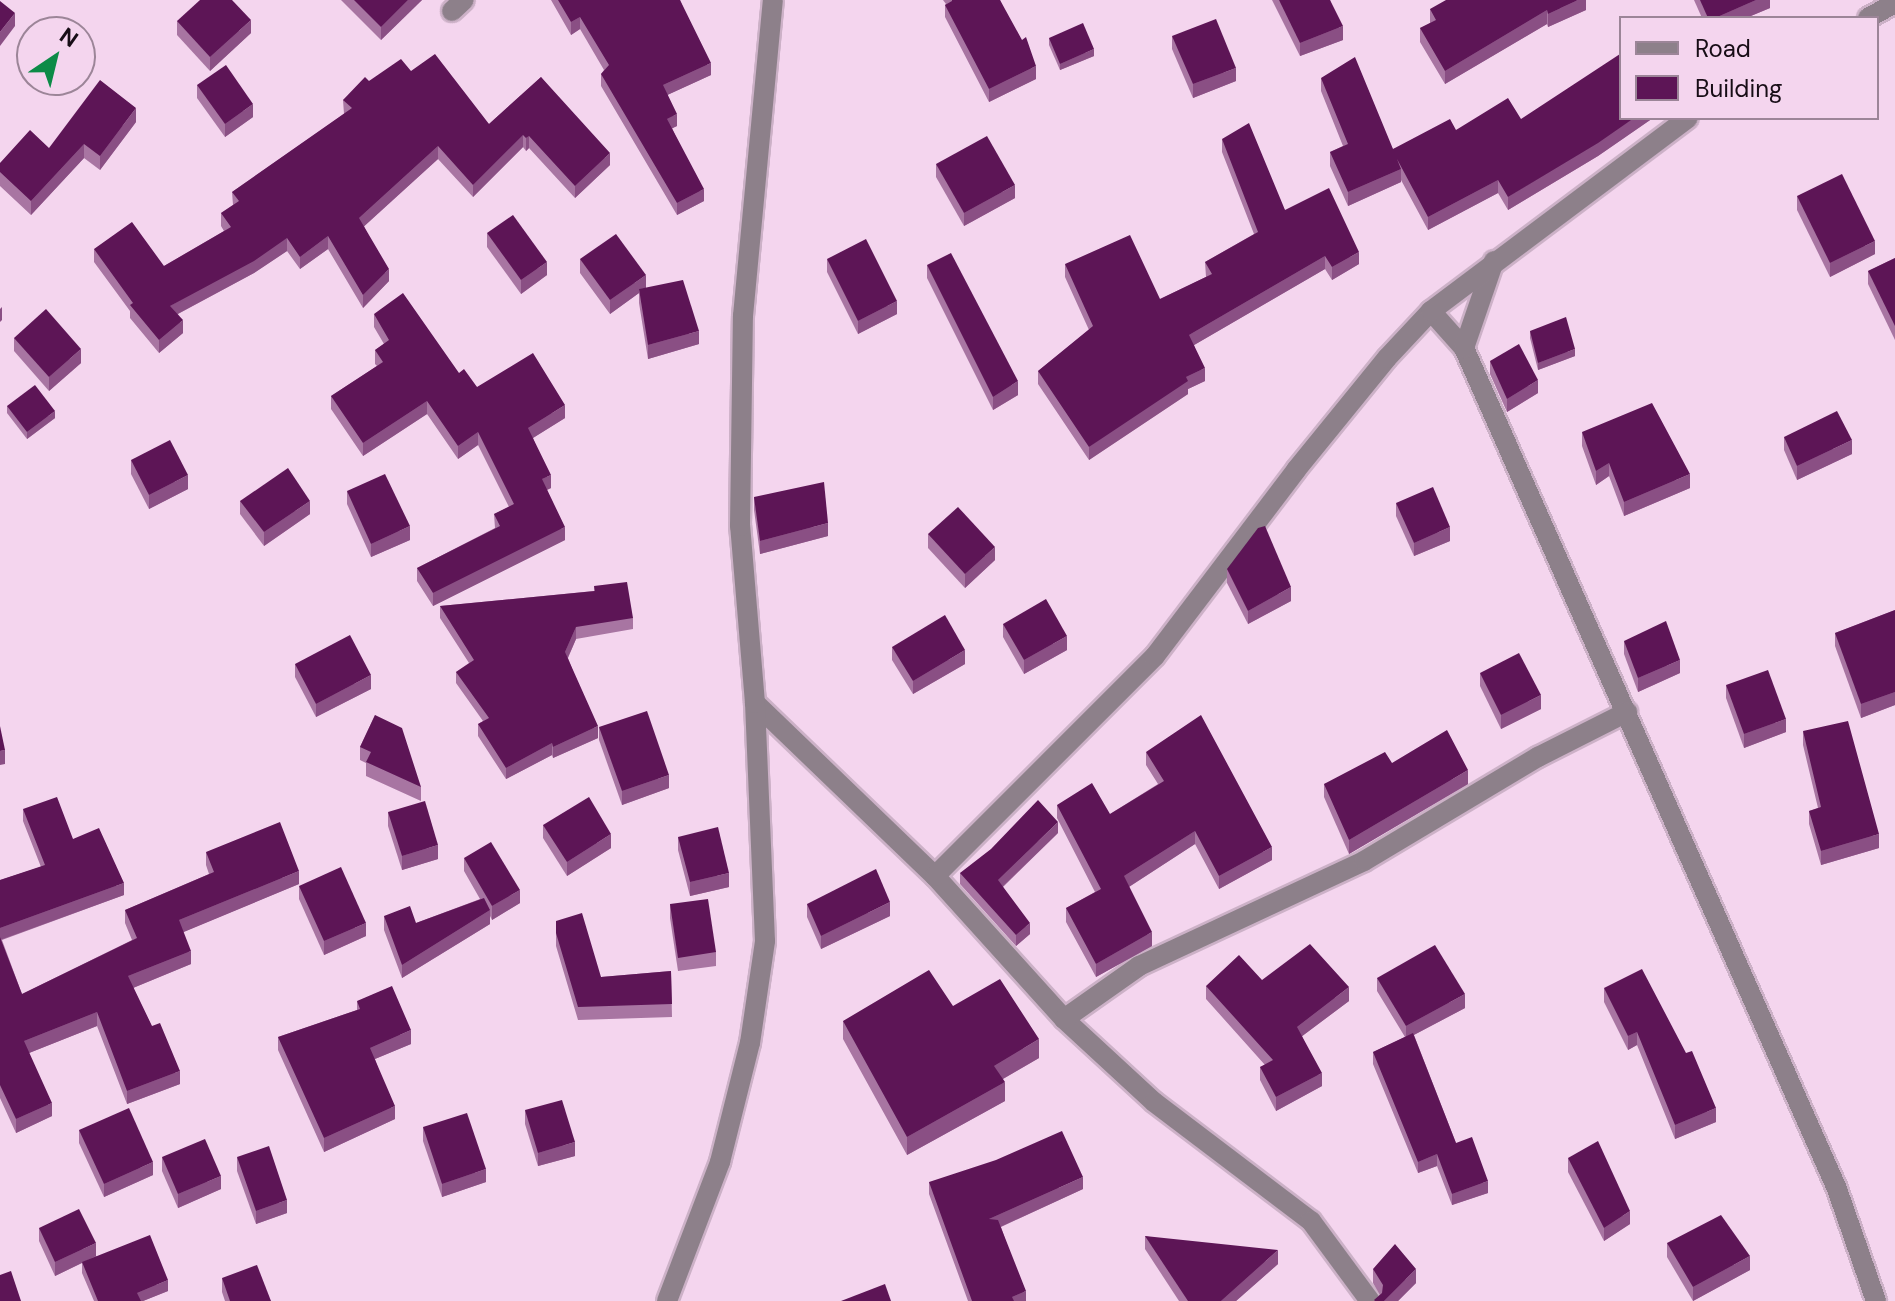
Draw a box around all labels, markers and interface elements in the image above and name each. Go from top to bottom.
north arrow [16,16,96,96]
legend [1619,16,1879,120]
text: N [54,21,84,54]
text: Road [1695,33,1751,64]
text: Building [1695,73,1782,104]

